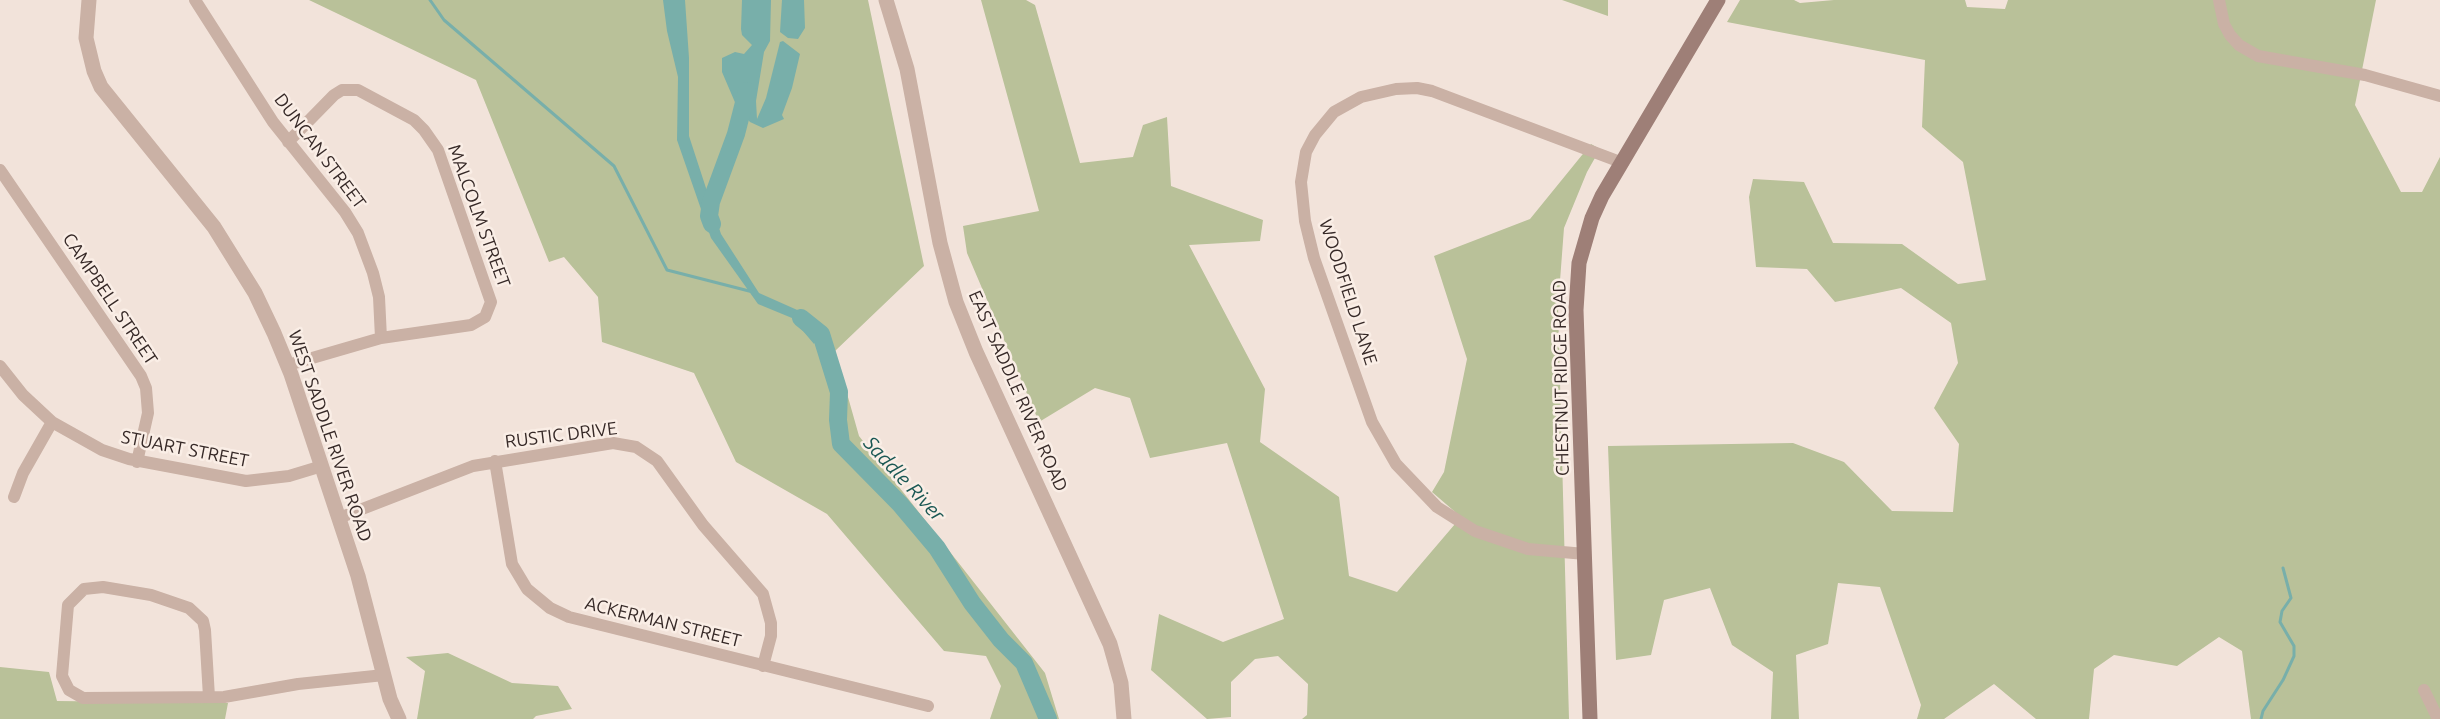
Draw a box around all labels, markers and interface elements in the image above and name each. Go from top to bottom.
street label: DUNCAN STREET [270,89,370,213]
street label: MALCOLM STREET [443,142,515,290]
street label: WOODFIELD LANE [1314,217,1382,367]
street label: CAMPBELL STREET [58,229,162,369]
street label: CHESTNUT RIDGE ROAD [1548,280,1574,476]
street label: EAST SADDLE RIVER ROAD [964,287,1072,495]
street label: WEST SADDLE RIVER ROAD [284,327,376,545]
street label: RUSTIC DRIVE [504,417,618,453]
street label: STUART STREET [119,426,251,472]
water label: Saddle River [858,431,950,527]
street label: ACKERMAN STREET [583,592,743,652]

